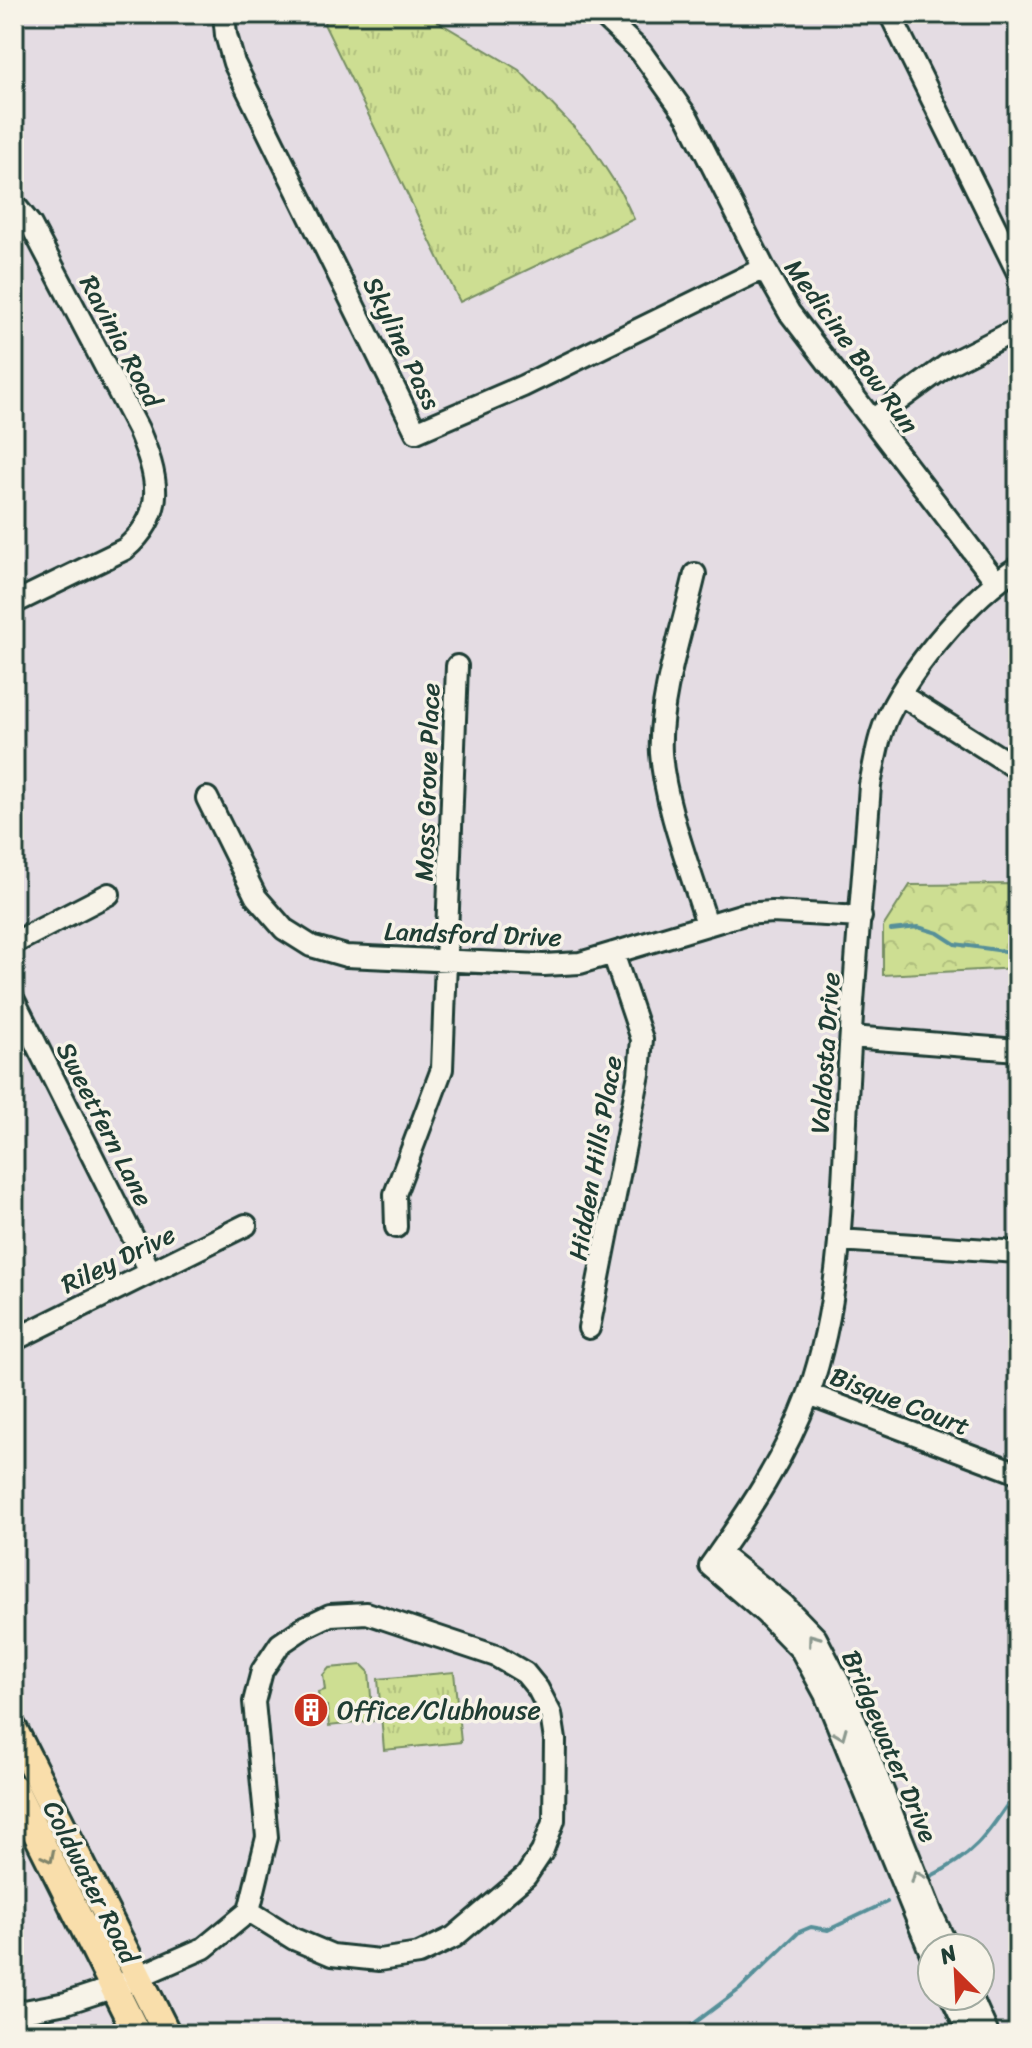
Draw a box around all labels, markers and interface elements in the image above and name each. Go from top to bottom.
street label: Medicine Bow Run [772,248,932,444]
street label: Ravinia Road [67,266,176,418]
street label: Skyline Pass [350,268,454,418]
street label: Moss Grove Place [401,682,453,882]
street label: Landsford Drive [383,908,563,960]
street label: Valdosta Drive [796,971,854,1135]
street label: Sweetfern Lane [44,1033,166,1215]
street label: Hidden Hills Place [554,1052,636,1264]
street label: Riley Drive [53,1211,183,1307]
street label: Bisque Court [823,1353,977,1449]
one-way arrow [809,1633,823,1648]
street label: Bridgewater Drive [829,1642,952,1850]
place label: Office/Clubhouse [337,1687,541,1733]
building icon: Office/Clubhouse [292,1691,330,1729]
one-way arrow [832,1726,848,1740]
street label: Coldwater Road [30,1792,153,1974]
one-way arrow [40,1849,55,1864]
one-way arrow [910,1870,927,1884]
north arrow [916,1932,996,2012]
text: N [932,1933,964,1976]

